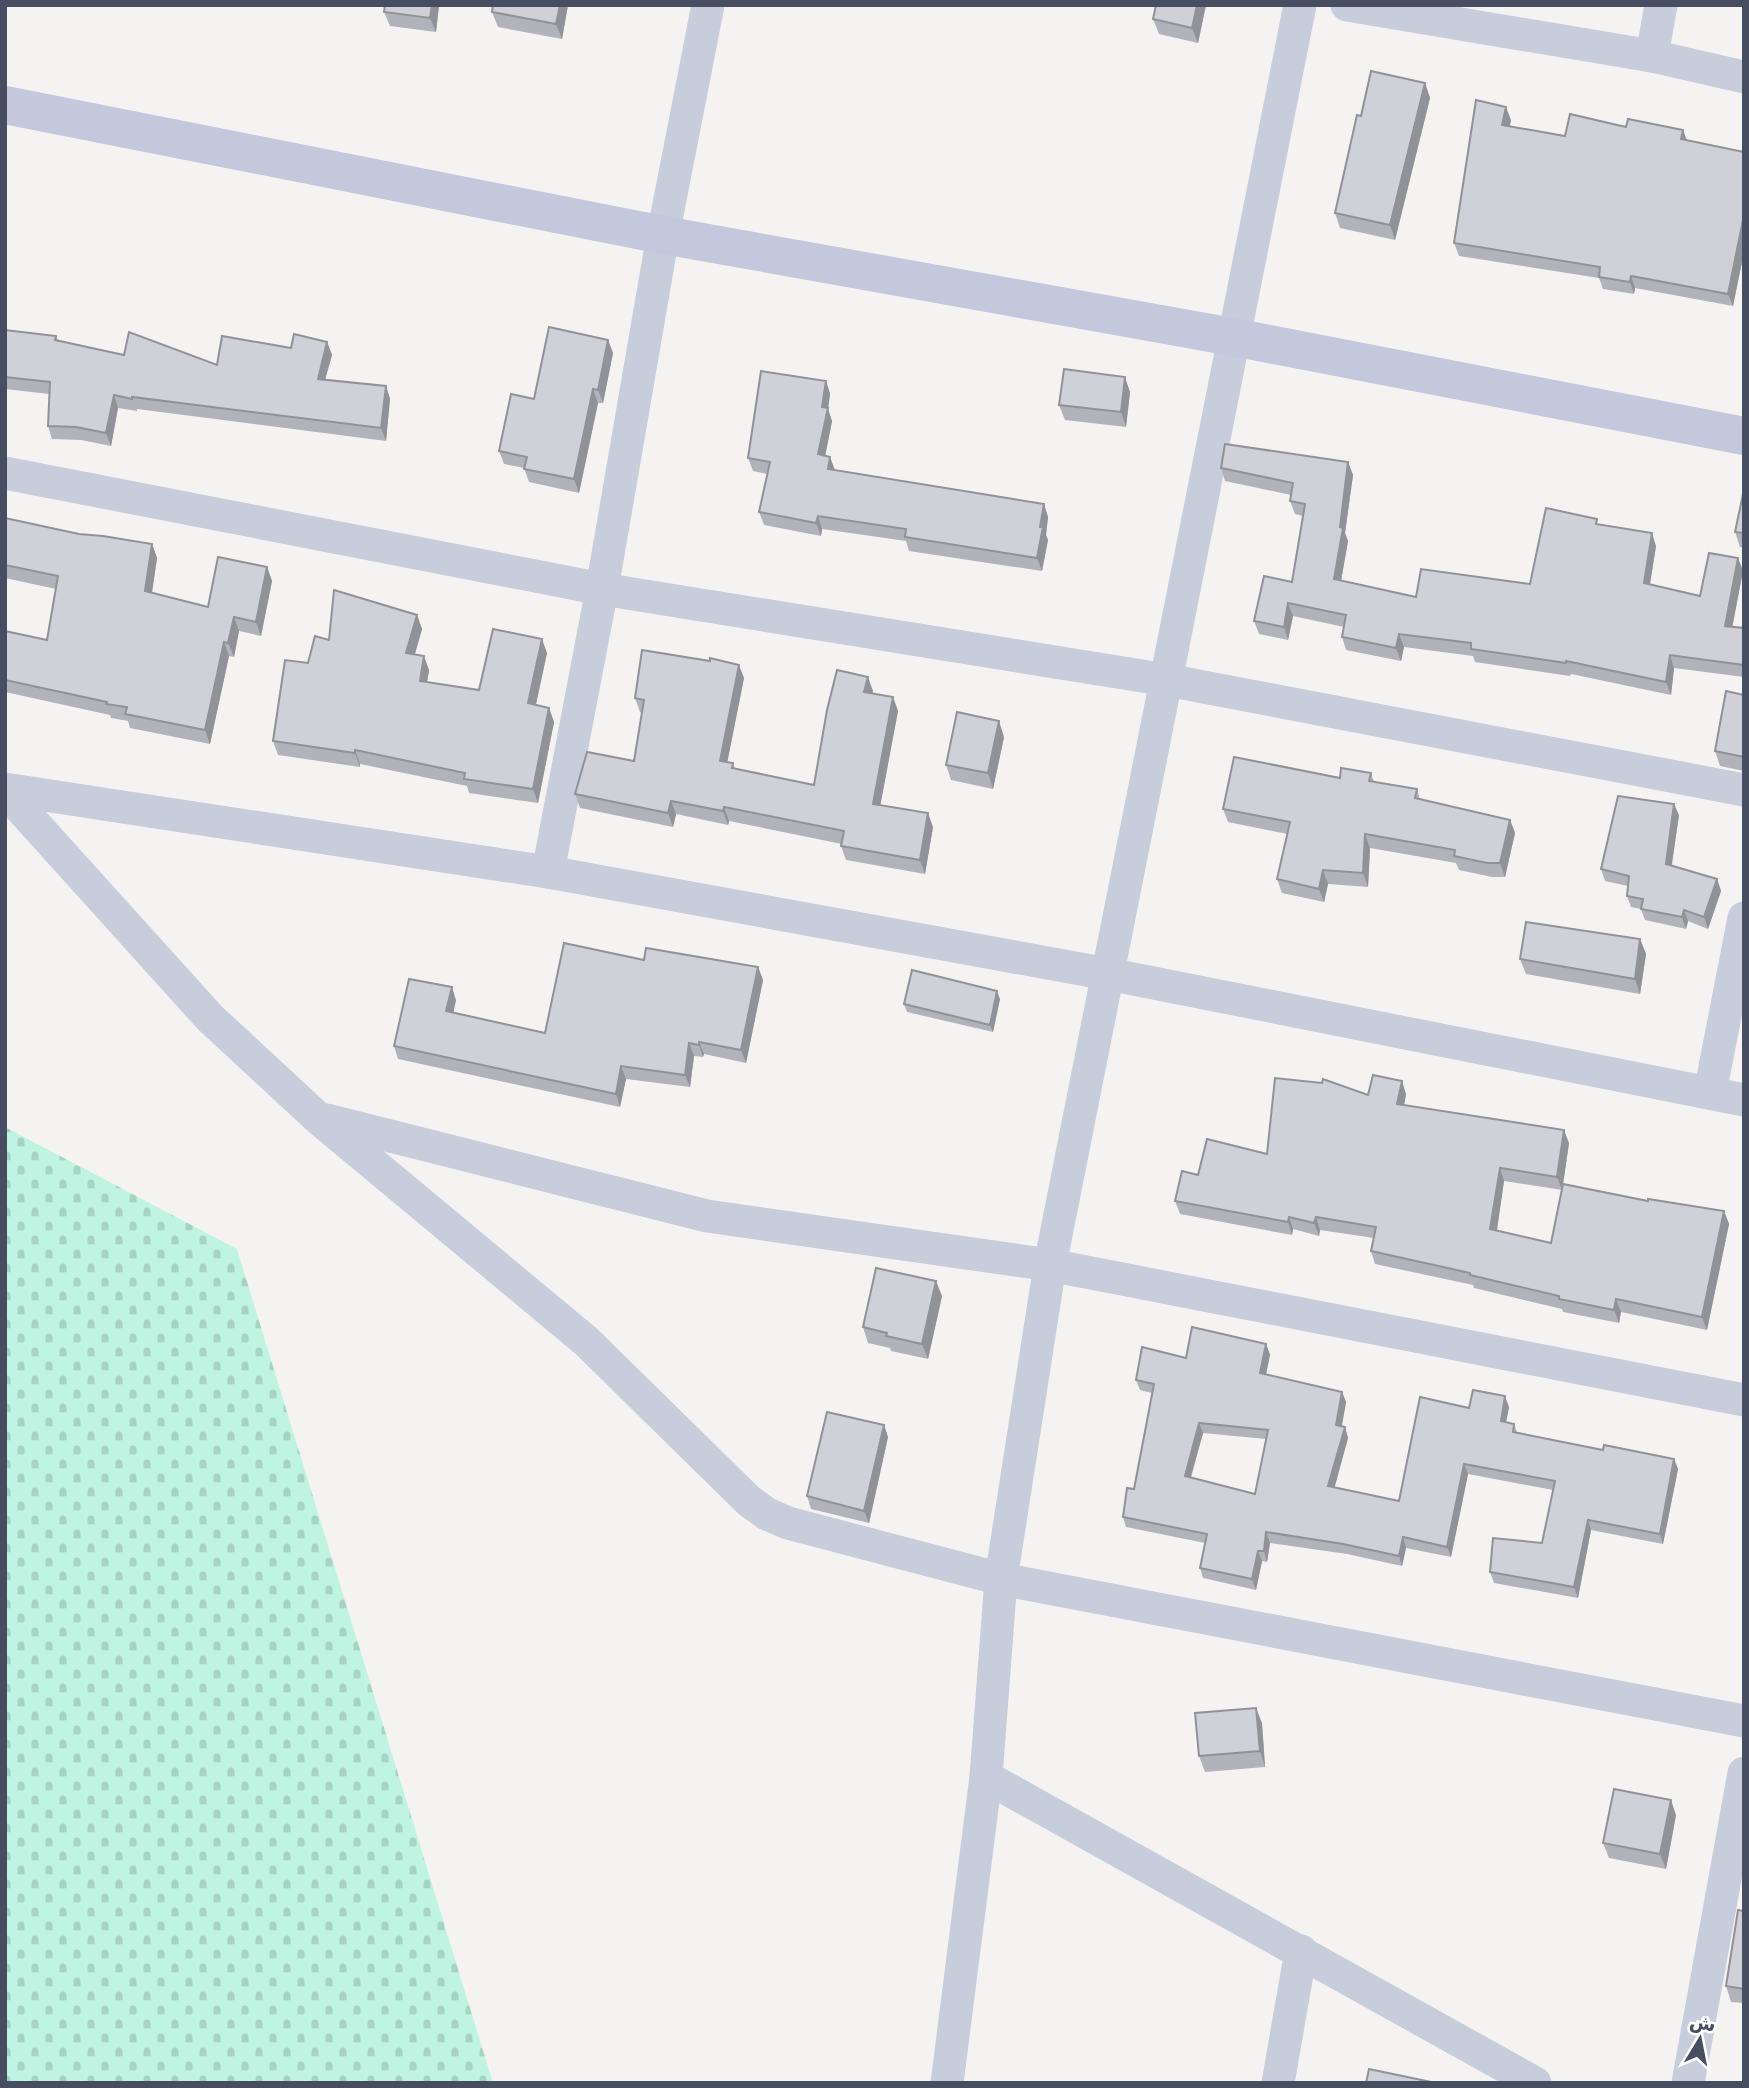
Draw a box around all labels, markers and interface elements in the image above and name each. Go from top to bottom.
north arrow [1665,2004,1735,2074]
text: ش [1688,2009,1718,2036]

